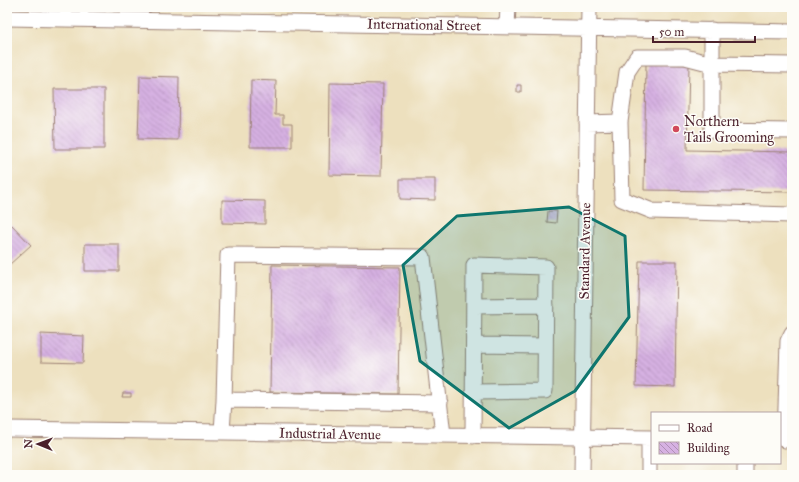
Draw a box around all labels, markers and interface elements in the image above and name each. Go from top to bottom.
street label: International Street [367,16,481,34]
scale bar [653,18,755,44]
text: 50 m [659,25,684,39]
place label: Northern Tails Grooming [684,113,774,146]
marker: Northern Tails Grooming [671,124,681,134]
street label: Standard Avenue [576,202,594,299]
legend [651,412,781,464]
text: Road [687,421,713,435]
north arrow [18,424,58,464]
street label: Industrial Avenue [279,425,381,443]
text: N [22,438,35,449]
text: Building [687,441,730,456]

